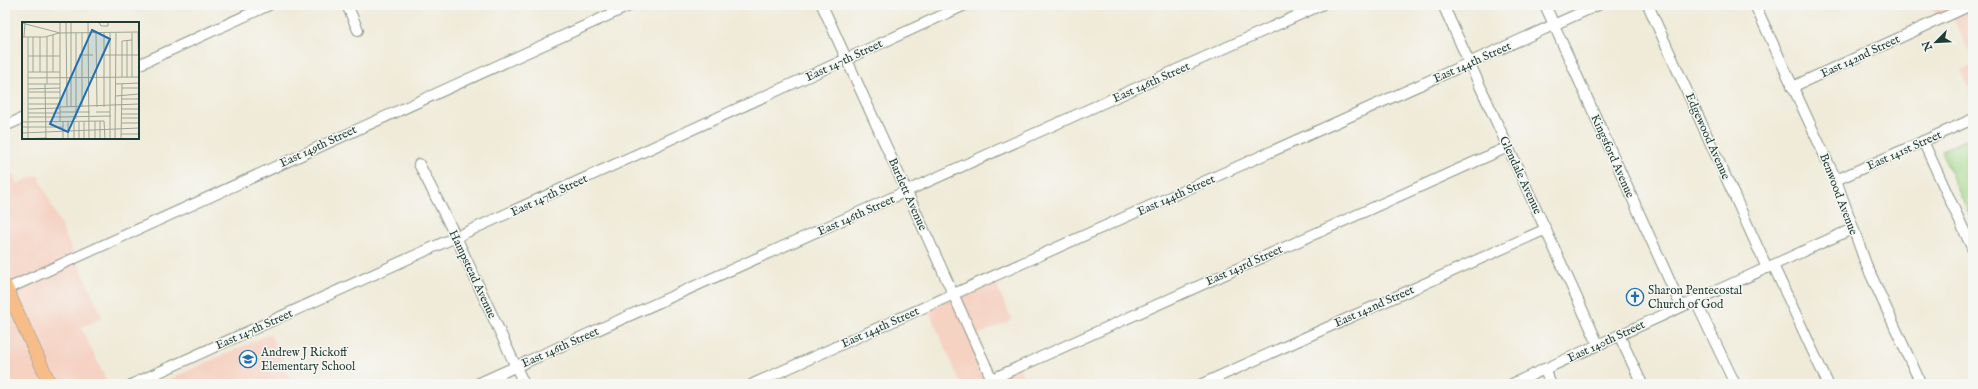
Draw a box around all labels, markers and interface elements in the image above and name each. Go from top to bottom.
inset map [22,22,139,139]
north arrow [1916,22,1956,62]
street label: East 142nd Street [1818,32,1902,81]
street label: East 147th Street [803,36,885,85]
text: N [1919,38,1937,54]
street label: East 144th Street [1431,39,1513,86]
street label: East 146th Street [1110,59,1192,106]
street label: Edgewood Avenue [1682,91,1734,182]
street label: Kingsford Avenue [1587,112,1638,201]
street label: East 149th Street [277,122,359,171]
street label: East 141st Street [1865,127,1944,174]
street label: Glendale Avenue [1496,134,1545,217]
street label: Benwood Avenue [1816,151,1861,238]
street label: Bartlett Avenue [885,156,930,233]
street label: East 147th Street [508,171,590,220]
street label: East 144th Street [1135,172,1217,219]
street label: East 146th Street [815,192,897,239]
street label: Hampstead Avenue [445,228,500,322]
street label: East 143rd Street [1203,242,1285,289]
street label: East 142nd Street [1332,282,1416,331]
place label: Sharon Pentecostal Church of God [1648,283,1743,312]
church icon: Sharon Pentecostal Church of God [1625,287,1645,307]
street label: East 144th Street [839,304,921,351]
street label: East 147th Street [213,306,295,353]
street label: East 140th Street [1565,317,1647,366]
street label: East 146th Street [519,324,601,371]
place label: Andrew J Rickoff Elementary School [260,345,356,374]
school or university icon: Andrew J Rickoff Elementary School [238,349,258,369]

